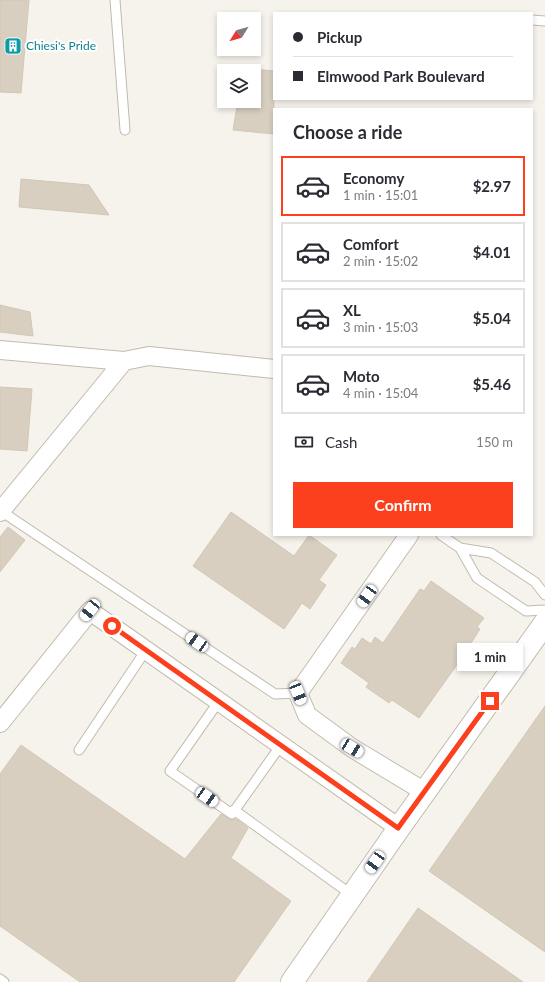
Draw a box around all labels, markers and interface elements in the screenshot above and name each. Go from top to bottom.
north arrow [217,12,261,56]
map controls [217,12,261,108]
text: Pickup [317,28,362,46]
building icon: Chiesi's Pride [3,36,23,56]
place label: Chiesi's Pride [26,38,96,53]
button: layers [217,64,261,108]
text: Elmwood Park Boulevard [317,67,485,85]
text: Choose a ride [293,121,402,143]
icon: car [295,168,331,204]
text: Economy [343,169,404,187]
text: $2.97 [473,177,511,195]
text: 1 min · 15:01 [343,187,418,203]
icon: car [295,234,331,270]
text: Comfort [343,235,399,253]
text: $4.01 [473,243,511,261]
text: 2 min · 15:02 [343,253,418,269]
icon: car [295,300,331,336]
text: XL [343,301,361,319]
text: $5.04 [473,309,511,327]
text: 3 min · 15:03 [343,319,418,335]
icon: car [295,366,331,402]
text: Moto [343,367,380,385]
text: $5.46 [473,375,511,393]
text: 4 min · 15:04 [343,385,418,401]
icon: cash [293,431,315,453]
text: Cash [325,433,357,451]
text: 150 m [476,434,513,450]
button: Confirm [293,482,513,528]
car [355,583,379,609]
car [78,597,102,623]
route start [103,617,121,635]
car [184,630,210,654]
callout: 1 min [457,643,523,671]
text: 1 min [474,649,506,665]
car [288,680,308,706]
route end [481,692,499,710]
car [339,737,365,759]
car [194,785,220,809]
car [363,849,387,875]

